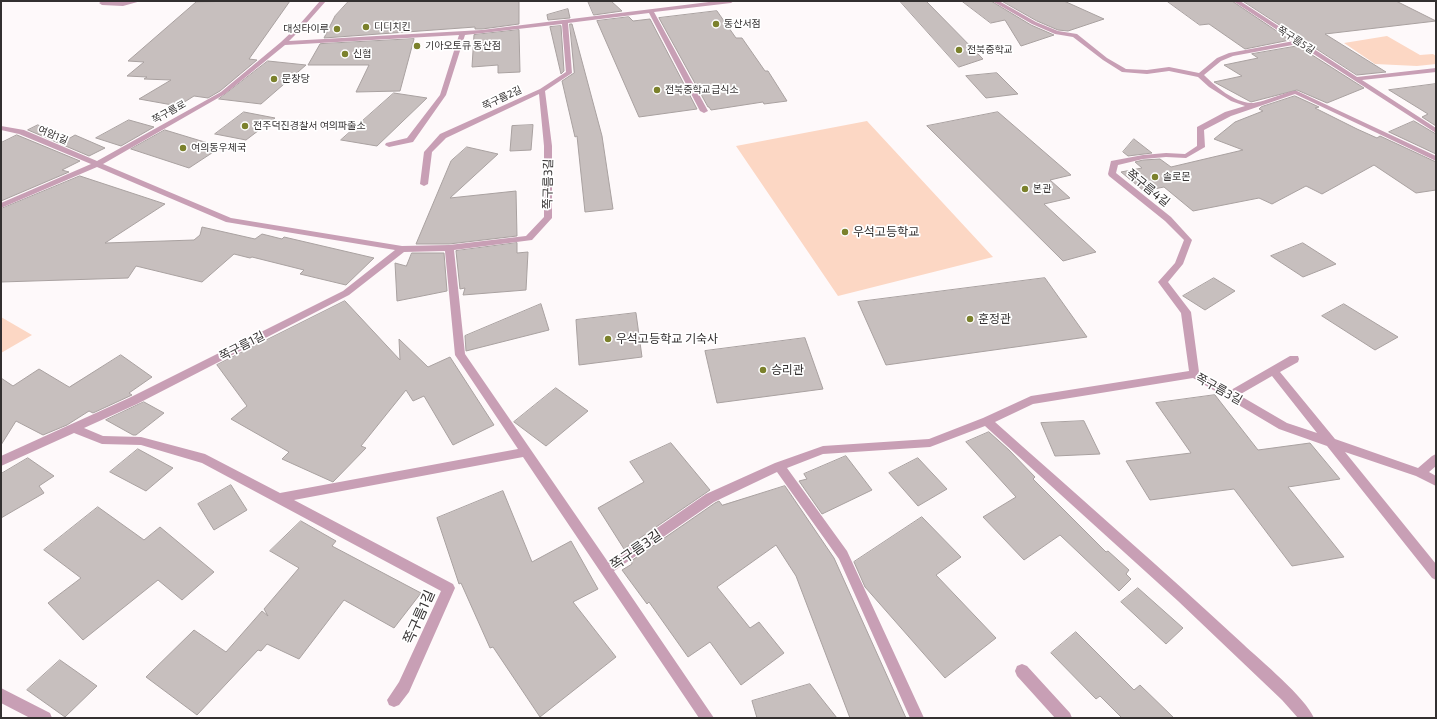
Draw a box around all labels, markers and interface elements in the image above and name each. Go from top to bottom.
place label: 동산서점 [724,18,761,30]
marker: 동산서점 [711,19,721,29]
place label: 디디치킨 [374,21,411,33]
marker: 디디치킨 [361,22,371,32]
place label: 대성타이루 [283,23,329,35]
street label: 쪽구름5길 [1275,23,1317,57]
marker: 대성타이루 [332,24,342,34]
place label: 기아오토큐 동산점 [425,40,501,52]
marker: 기아오토큐 동산점 [412,41,422,51]
place label: 전북중학교 [967,44,1013,56]
marker: 전북중학교 [954,45,964,55]
place label: 신협 [353,48,371,60]
marker: 신협 [340,49,350,59]
place label: 문창당 [282,73,310,85]
marker: 문창당 [269,74,279,84]
street label: 쪽구름2길 [480,84,524,112]
place label: 전북중학교급식소 [665,84,739,96]
marker: 전북중학교급식소 [652,85,662,95]
street label: 쪽구름로 [150,98,188,126]
place label: 전주덕진경찰서 여의파출소 [253,120,366,132]
marker: 전주덕진경찰서 여의파출소 [240,121,250,131]
street label: 여암1길 [36,123,70,147]
place label: 여의동우체국 [191,142,246,154]
marker: 여의동우체국 [178,143,188,153]
street label: 쪽구름3길 [540,158,556,210]
street label: 쪽구름4길 [1123,166,1173,210]
place label: 솔로몬 [1163,171,1191,183]
marker: 솔로몬 [1150,172,1160,182]
place label: 본관 [1033,183,1051,195]
marker: 본관 [1020,184,1030,194]
place label: 우석고등학교 [853,225,919,239]
marker: 우석고등학교 [840,227,850,237]
place label: 훈정관 [978,312,1011,326]
marker: 훈정관 [965,314,975,324]
street label: 쪽구름1길 [217,328,267,364]
place label: 우석고등학교 기숙사 [616,332,718,346]
marker: 우석고등학교 기숙사 [603,334,613,344]
place label: 승리관 [771,363,804,377]
marker: 승리관 [758,365,768,375]
street label: 쪽구름3길 [1193,370,1245,408]
street label: 쪽구름3길 [607,526,665,574]
street label: 쪽구름1길 [400,588,438,646]

